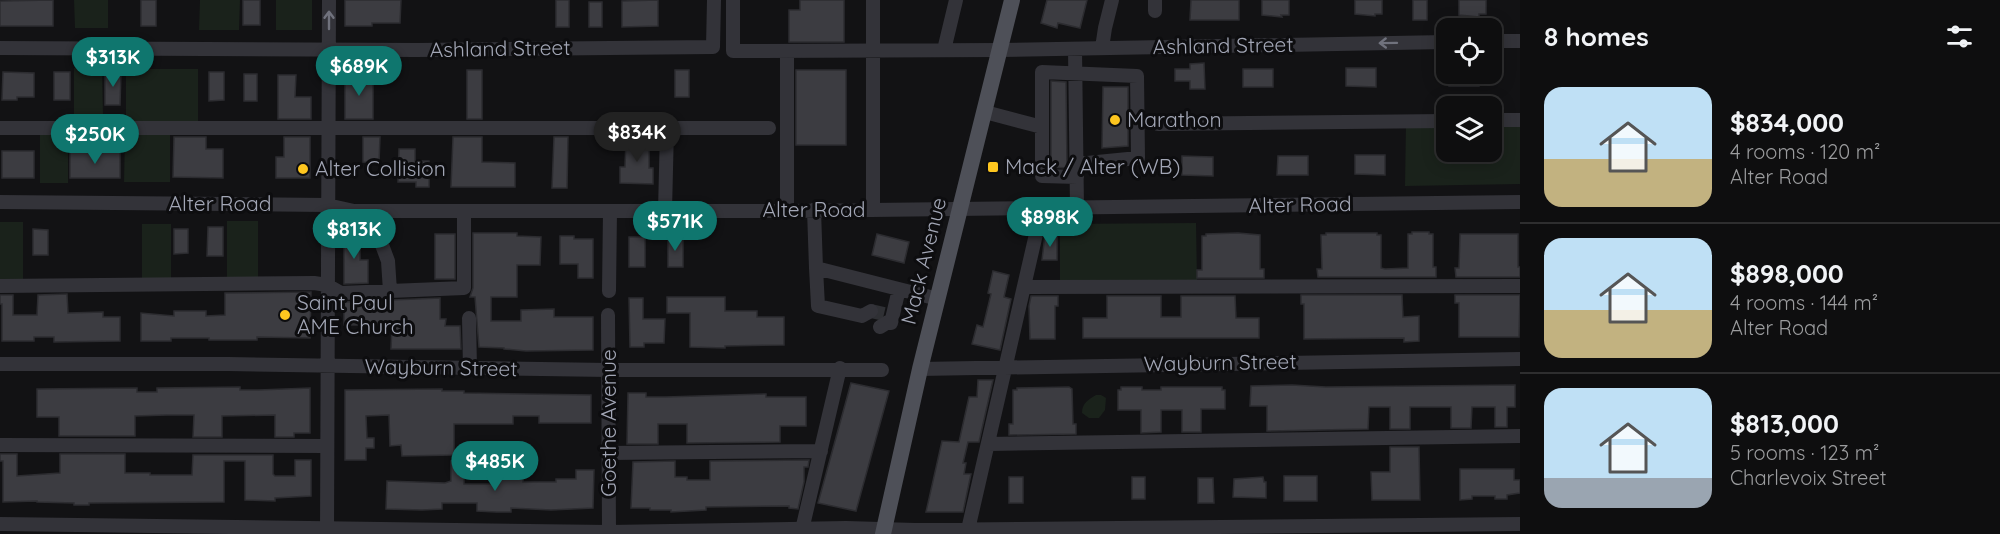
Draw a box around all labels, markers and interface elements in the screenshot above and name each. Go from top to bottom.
one-way arrow [323,11,335,31]
map controls [1436,18,1502,162]
button: locate [1436,18,1502,84]
text: 8 homes [1544,20,1649,53]
icon: filters [1943,20,1976,53]
street label: Ashland Street [1152,31,1294,59]
street label: Ashland Street [429,34,571,62]
pin: $313K [71,37,155,88]
one-way arrow [1378,37,1398,49]
text: $313K [86,44,140,69]
pin: $689K [317,46,401,97]
text: $689K [330,53,388,78]
button: layers [1436,96,1502,162]
place label: Marathon [1127,106,1222,132]
text: $834,000 [1730,106,1844,139]
icon: home [1592,111,1664,183]
pin: $834K [595,112,679,163]
marker: Marathon [1108,113,1122,127]
pin: $250K [53,114,137,165]
text: $834K [608,119,666,144]
text: $250K [65,121,125,146]
text: 4 rooms · 120 m² [1730,139,1880,164]
place label: Mack / Alter (WB) [1005,153,1180,179]
place label: Alter Collision [315,155,446,181]
marker: Mack / Alter (WB) [986,160,1000,174]
marker: Alter Collision [296,162,310,176]
text: Alter Road [1730,164,1828,189]
street label: Alter Road [168,190,272,216]
street label: Alter Road [1248,190,1352,218]
street label: Mack Avenue [895,195,951,327]
street label: Alter Road [762,196,866,222]
pin: $898K [1008,197,1092,248]
pin: $571K [633,201,717,252]
text: $898K [1021,204,1079,229]
text: $571K [647,208,703,233]
pin: $813K [312,209,396,260]
text: $813K [327,216,381,241]
text: $898,000 [1730,257,1844,290]
icon: home [1592,262,1664,334]
place label: Saint Paul AME Church [297,289,414,339]
text: 4 rooms · 144 m² [1730,290,1878,315]
marker: Saint Paul AME Church [278,308,292,322]
text: Alter Road [1730,315,1828,340]
street label: Wayburn Street [1143,348,1297,376]
street label: Goethe Avenue [595,349,621,497]
street label: Wayburn Street [364,353,518,381]
text: $813,000 [1730,407,1839,440]
icon: home [1592,412,1664,484]
text: 5 rooms · 123 m² [1730,440,1879,465]
pin: $485K [453,441,537,492]
text: $485K [465,448,525,473]
text: Charlevoix Street [1730,465,1886,490]

